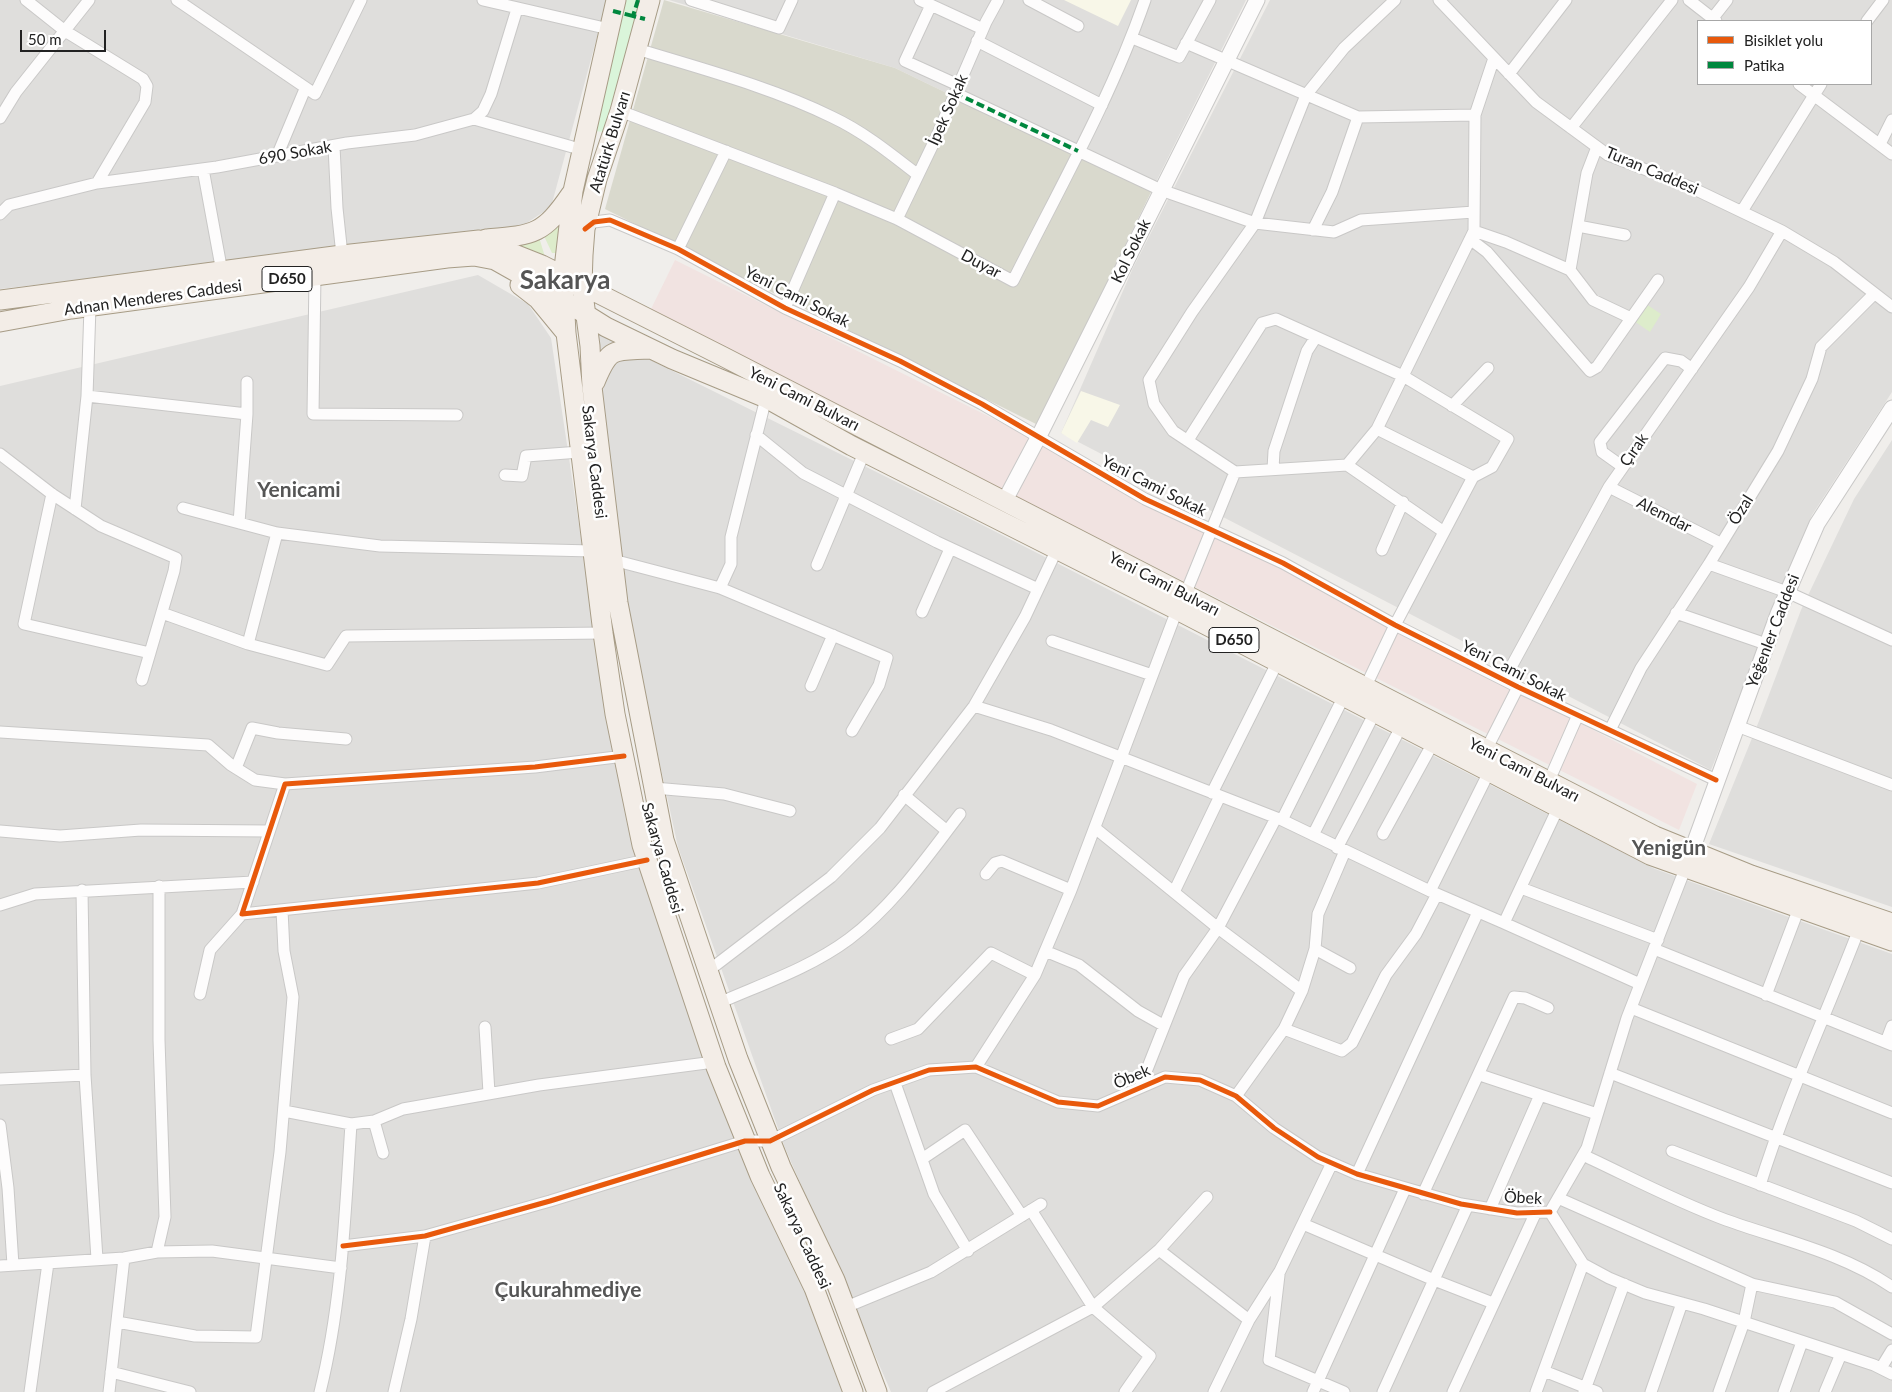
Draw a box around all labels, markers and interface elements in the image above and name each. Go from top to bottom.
scale bar [22,20,109,52]
legend [1697,20,1872,85]
text: 50 m [28,30,62,48]
text: Bisiklet yolu [1744,31,1823,49]
text: Patika [1744,56,1784,74]
street label: İpek Sokak [924,71,972,149]
street label: Atatürk Bulvarı [585,89,635,195]
street label: 690 Sokak [257,137,333,169]
street label: Turan Caddesi [1603,143,1701,199]
street label: Kol Sokak [1107,216,1155,286]
street label: Duyar [958,245,1004,283]
street label: Yeni Cami Sokak [741,262,853,332]
district label: Sakarya [520,265,610,297]
road number: D650 [262,266,312,292]
street label: Adnan Menderes Caddesi [63,276,243,320]
street label: Yeni Cami Bulvarı [745,363,863,435]
street label: Sakarya Caddesi [578,404,610,520]
street label: Çırak [1616,430,1652,470]
street label: Yeni Cami Sokak [1098,451,1210,521]
district label: Yenicami [257,477,341,503]
street label: Özal [1724,492,1758,528]
street label: Alemdar [1633,493,1695,537]
street label: Yeni Cami Bulvarı [1105,548,1223,620]
street label: Yeğenler Caddesi [1743,571,1803,691]
road number: D650 [1209,628,1259,652]
street label: Yeni Cami Sokak [1458,636,1570,706]
street label: Yeni Cami Bulvarı [1465,734,1583,806]
street label: Sakarya Caddesi [637,800,687,916]
district label: Yenigün [1632,835,1706,861]
street label: Öbek [1111,1061,1153,1093]
street label: Sakarya Caddesi [769,1180,835,1292]
street label: Öbek [1503,1187,1543,1209]
district label: Çukurahmediye [495,1277,641,1303]

